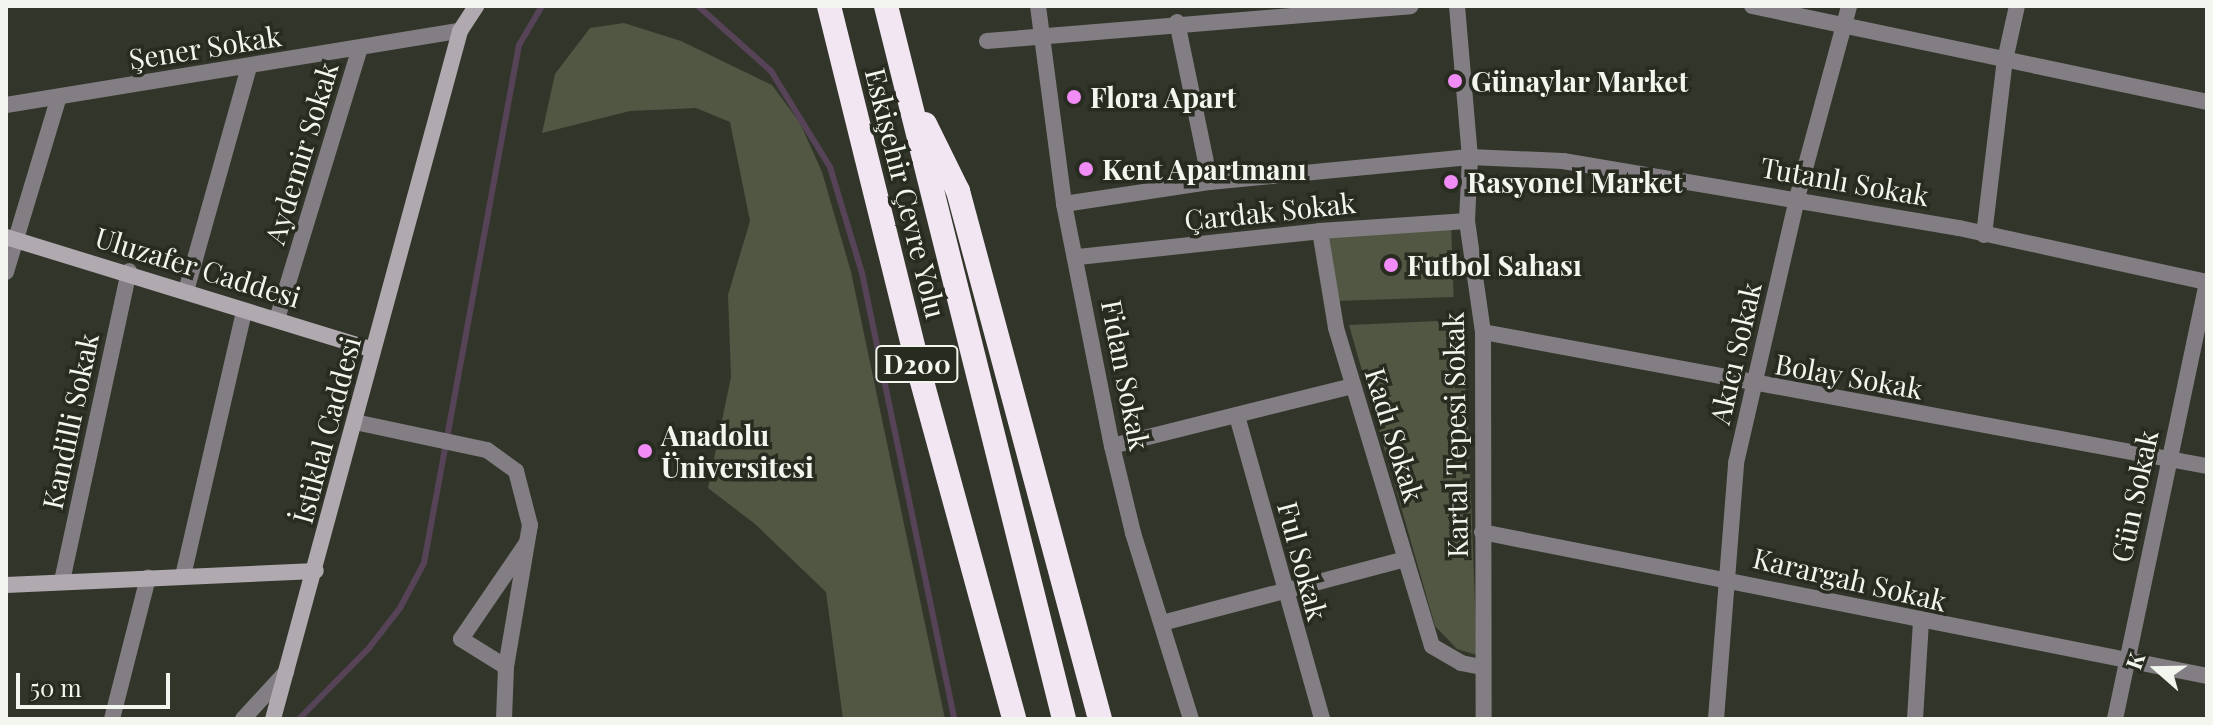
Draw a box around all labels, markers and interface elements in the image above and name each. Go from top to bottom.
street label: Şener Sokak [126,18,284,76]
street label: Aydemir Sokak [257,58,345,248]
street label: Eskişehir Çevre Yolu [858,64,954,322]
place label: Günaylar Market [1471,64,1689,98]
marker: Günaylar Market [1446,72,1464,90]
place label: Flora Apart [1090,80,1238,114]
marker: Flora Apart [1065,88,1083,106]
street label: Tutanlı Sokak [1758,150,1932,212]
place label: Kent Apartmanı [1102,152,1308,186]
marker: Kent Apartmanı [1077,160,1095,178]
place label: Rasyonel Market [1467,165,1683,199]
marker: Rasyonel Market [1442,173,1460,191]
street label: Çardak Sokak [1183,185,1357,237]
street label: Uluzafer Caddesi [91,220,305,314]
place label: Futbol Sahası [1407,248,1582,282]
marker: Futbol Sahası [1382,256,1400,274]
street label: Akıcı Sokak [1702,279,1768,427]
street label: Fidan Sokak [1095,297,1157,453]
street label: Kartal Tepesi Sokak [1436,311,1474,559]
street label: Kandilli Sokak [35,330,105,512]
street label: İstiklal Caddesi [285,333,367,527]
road number: D200 [875,342,959,386]
street label: Bolay Sokak [1772,346,1926,406]
street label: Kadı Sokak [1359,364,1431,506]
place label: Anadolu Üniversitesi [661,418,814,484]
street label: Gün Sokak [2104,427,2164,565]
marker: Anadolu Üniversitesi [636,442,654,460]
street label: Ful Sokak [1271,498,1335,624]
street label: Karargah Sokak [1750,540,1950,618]
north arrow [2117,629,2197,709]
text: K [2118,648,2151,673]
scale bar [20,657,174,707]
text: 50 m [30,671,82,703]

